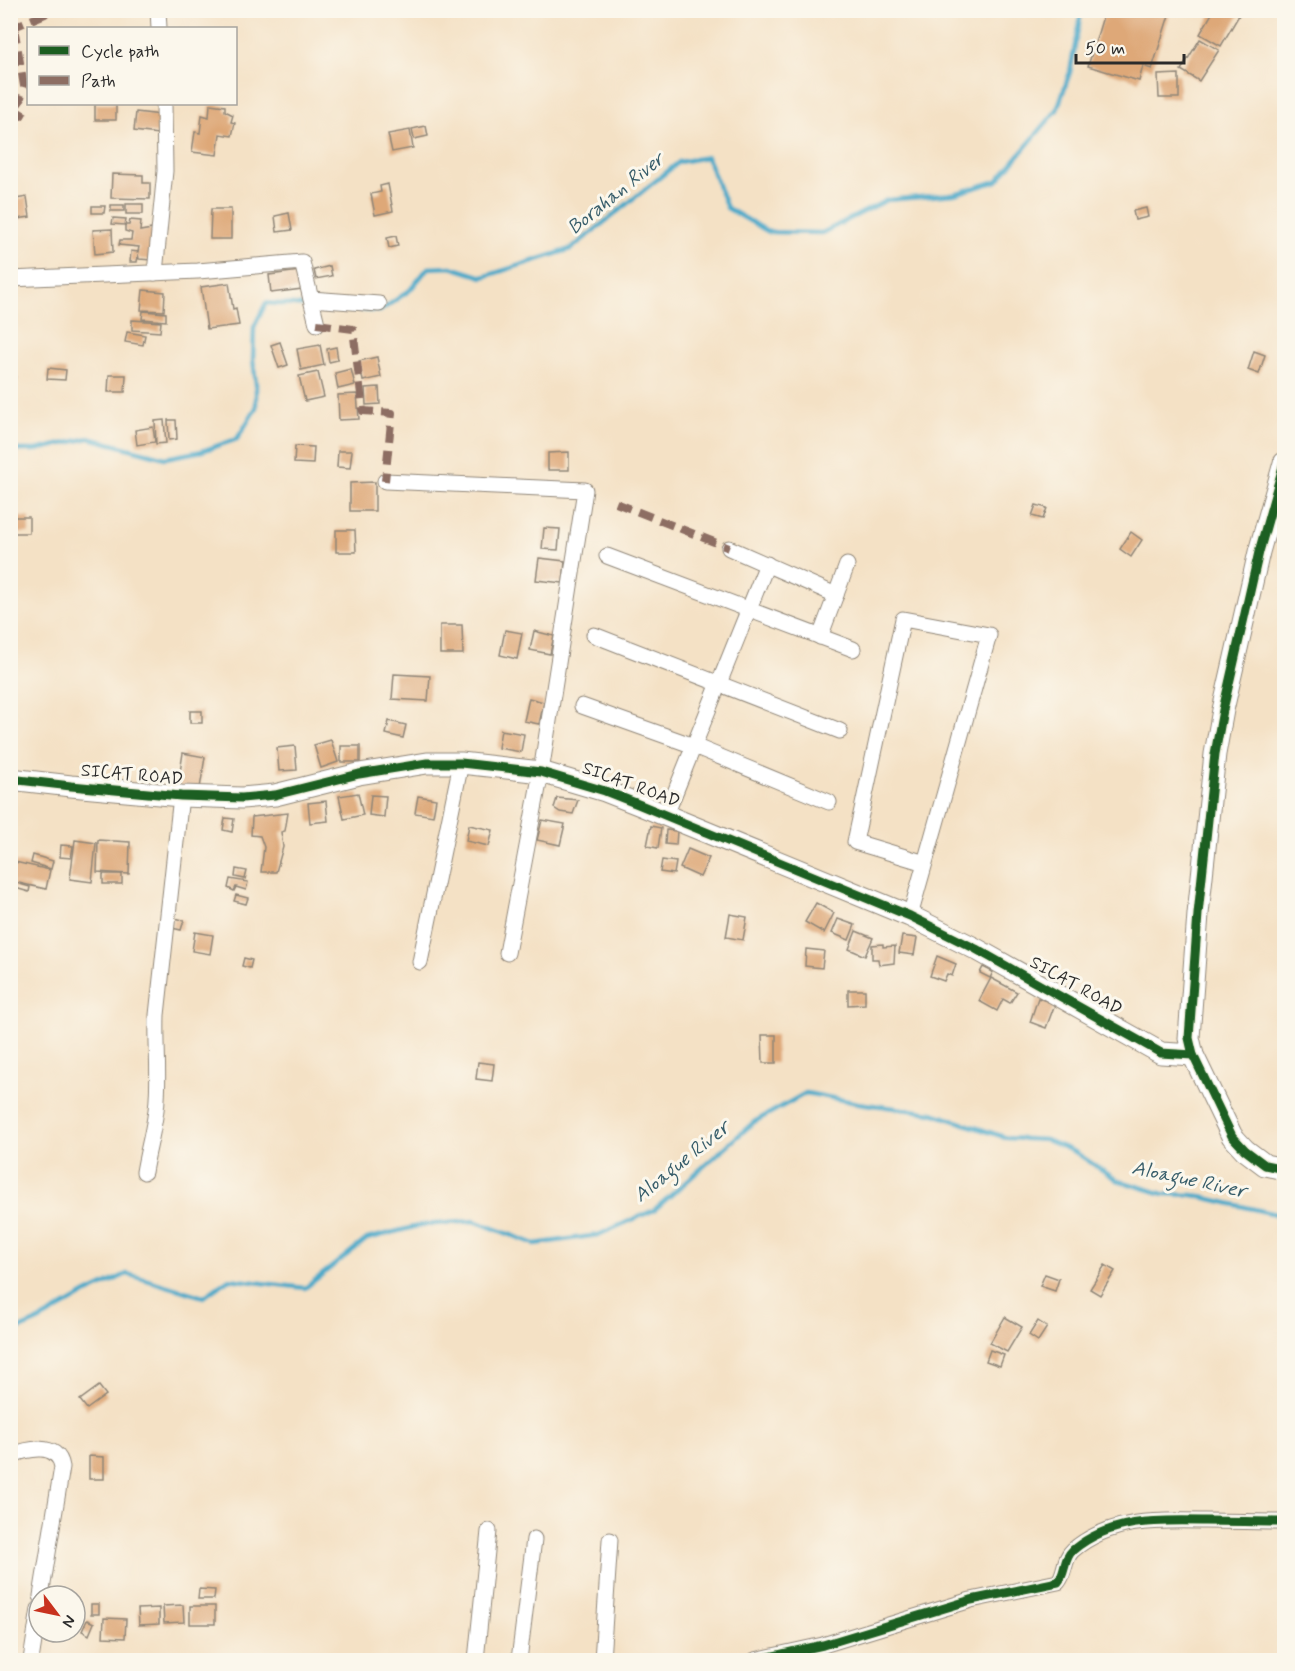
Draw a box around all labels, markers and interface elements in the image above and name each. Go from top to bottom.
legend [27,27,237,105]
scale bar [1076,27,1184,65]
text: 50 m [1085,37,1125,61]
text: Cycle path [81,40,159,64]
text: Path [81,70,116,94]
water label: Borahan River [562,145,672,241]
street label: SICAT ROAD [579,756,683,814]
street label: SICAT ROAD [80,759,184,791]
street label: SICAT ROAD [1025,951,1127,1021]
water label: Aloague River [628,1113,739,1211]
water label: Aloague River [1129,1155,1251,1208]
north arrow [27,1584,87,1644]
text: N [57,1611,80,1631]

